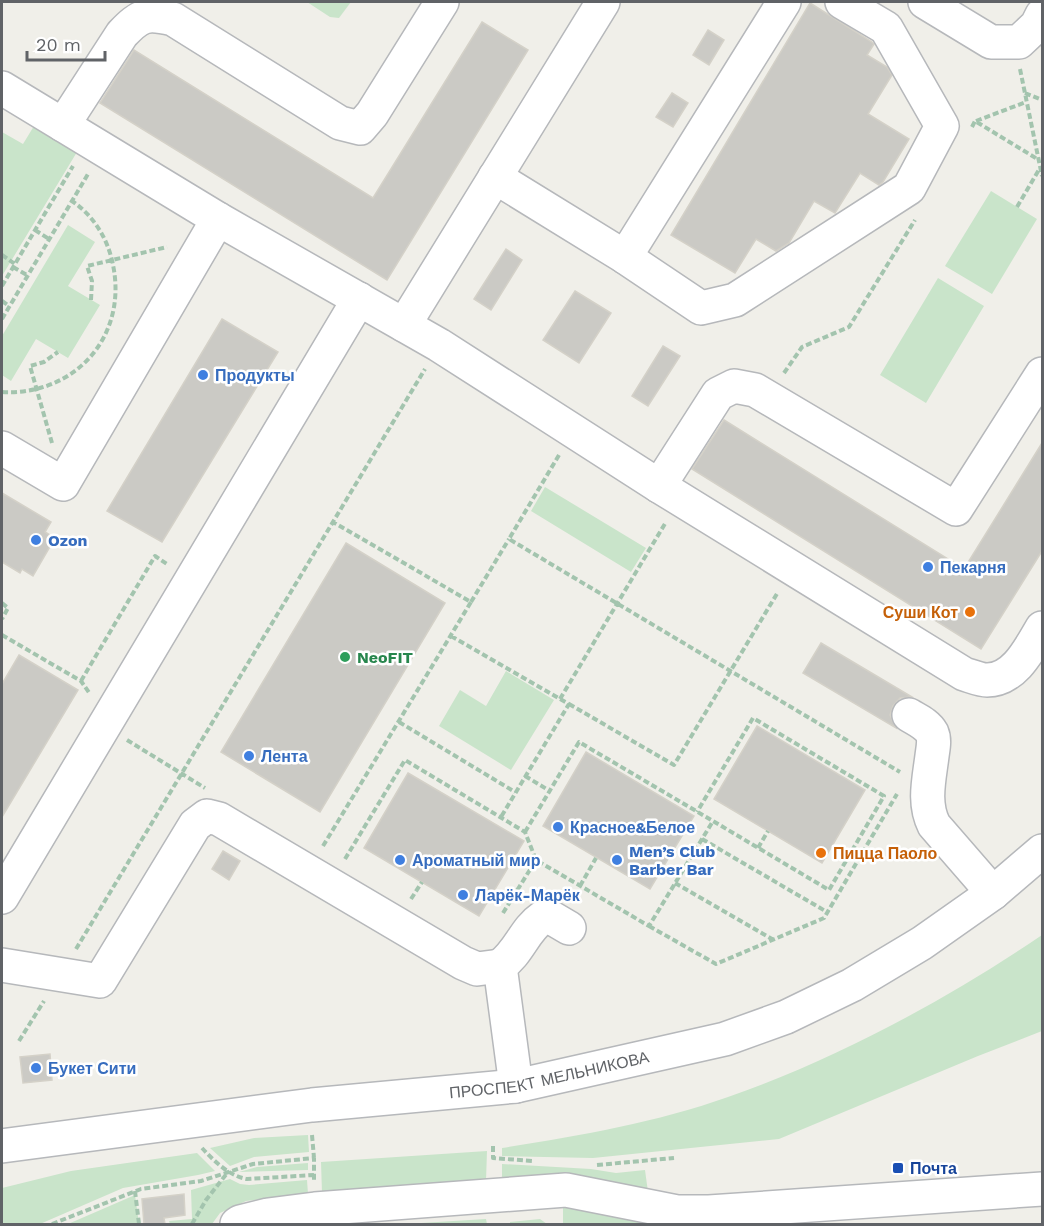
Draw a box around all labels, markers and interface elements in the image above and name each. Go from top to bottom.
scale bar [27,24,105,62]
text: 20 m [36,34,81,55]
place label: Продукты [215,366,295,385]
marker: Продукты [196,368,210,382]
place label: Ozon [48,531,87,550]
marker: Ozon [29,533,43,547]
place label: Пекарня [940,558,1006,577]
marker: Пекарня [921,560,935,574]
place label: Суши Кот [883,603,958,622]
marker: Суши Кот [963,605,977,619]
place label: NeoFIT [357,648,413,667]
marker: NeoFIT [338,650,352,664]
place label: Лента [261,747,308,766]
marker: Лента [242,749,256,763]
place label: Красное&Белое [570,818,695,837]
marker: Красное&Белое [551,820,565,834]
place label: Men’s Club Barber Bar [629,842,715,879]
place label: Пицца Паоло [833,844,937,863]
marker: Пицца Паоло [814,846,828,860]
place label: Ароматный мир [412,851,541,870]
marker: Ароматный мир [393,853,407,867]
marker: Men’s Club Barber Bar [610,853,624,867]
place label: Ларёк-Марёк [475,886,581,905]
marker: Ларёк-Марёк [456,888,470,902]
street label: ПРОСПЕКТ МЕЛЬНИКОВА [448,1047,651,1102]
place label: Букет Сити [48,1059,136,1078]
marker: Букет Сити [29,1061,43,1075]
place label: Почта [910,1159,957,1178]
marker: Почта [891,1161,905,1175]

